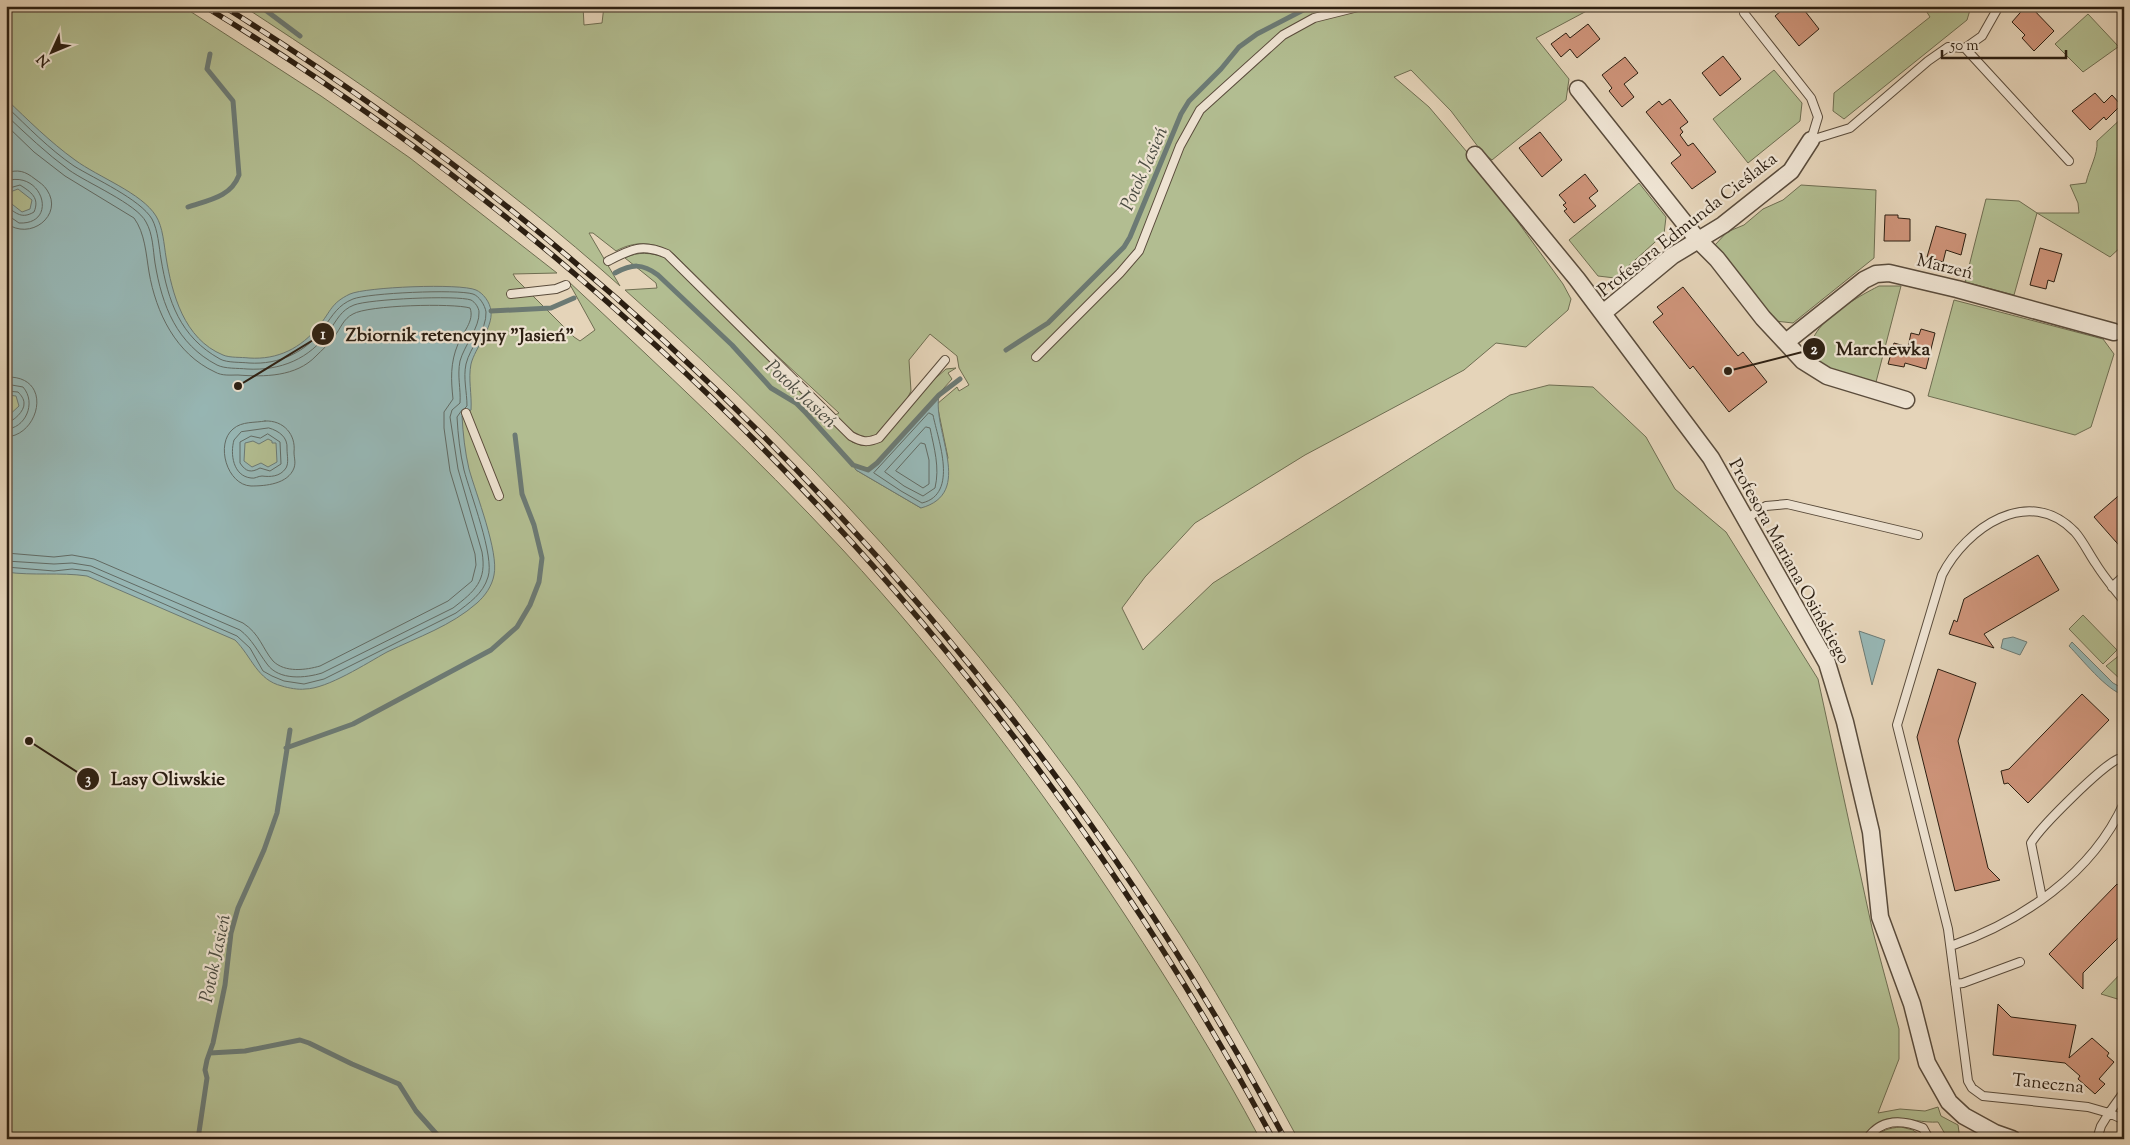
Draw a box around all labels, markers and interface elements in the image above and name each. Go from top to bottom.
north arrow [28,28,78,78]
scale bar [1942,28,2066,60]
text: 50 m [1949,36,1979,57]
text: N [33,49,55,71]
water label: Potok Jasień [1115,123,1176,215]
street label: Profesora Edmunda Cieślaka [1593,147,1784,304]
street label: Marzeń [1914,248,1976,288]
callout: Zbiornik retencyjny "Jasień" [311,317,584,351]
text: Zbiornik retencyjny "Jasień" [346,323,574,350]
text: 1 [320,325,326,346]
callout: Marchewka [1801,332,1941,366]
text: Marchewka [1836,337,1930,364]
text: 2 [1810,340,1818,361]
water label: Potok Jasień [758,354,842,435]
street label: Profesora Mariana Osińskiego [1721,455,1856,669]
callout: Lasy Oliwskie [76,762,235,796]
text: Lasy Oliwskie [111,767,225,794]
text: 3 [85,770,91,791]
water label: Potok Jasień [194,912,239,1005]
street label: Taneczna [2011,1068,2085,1102]

